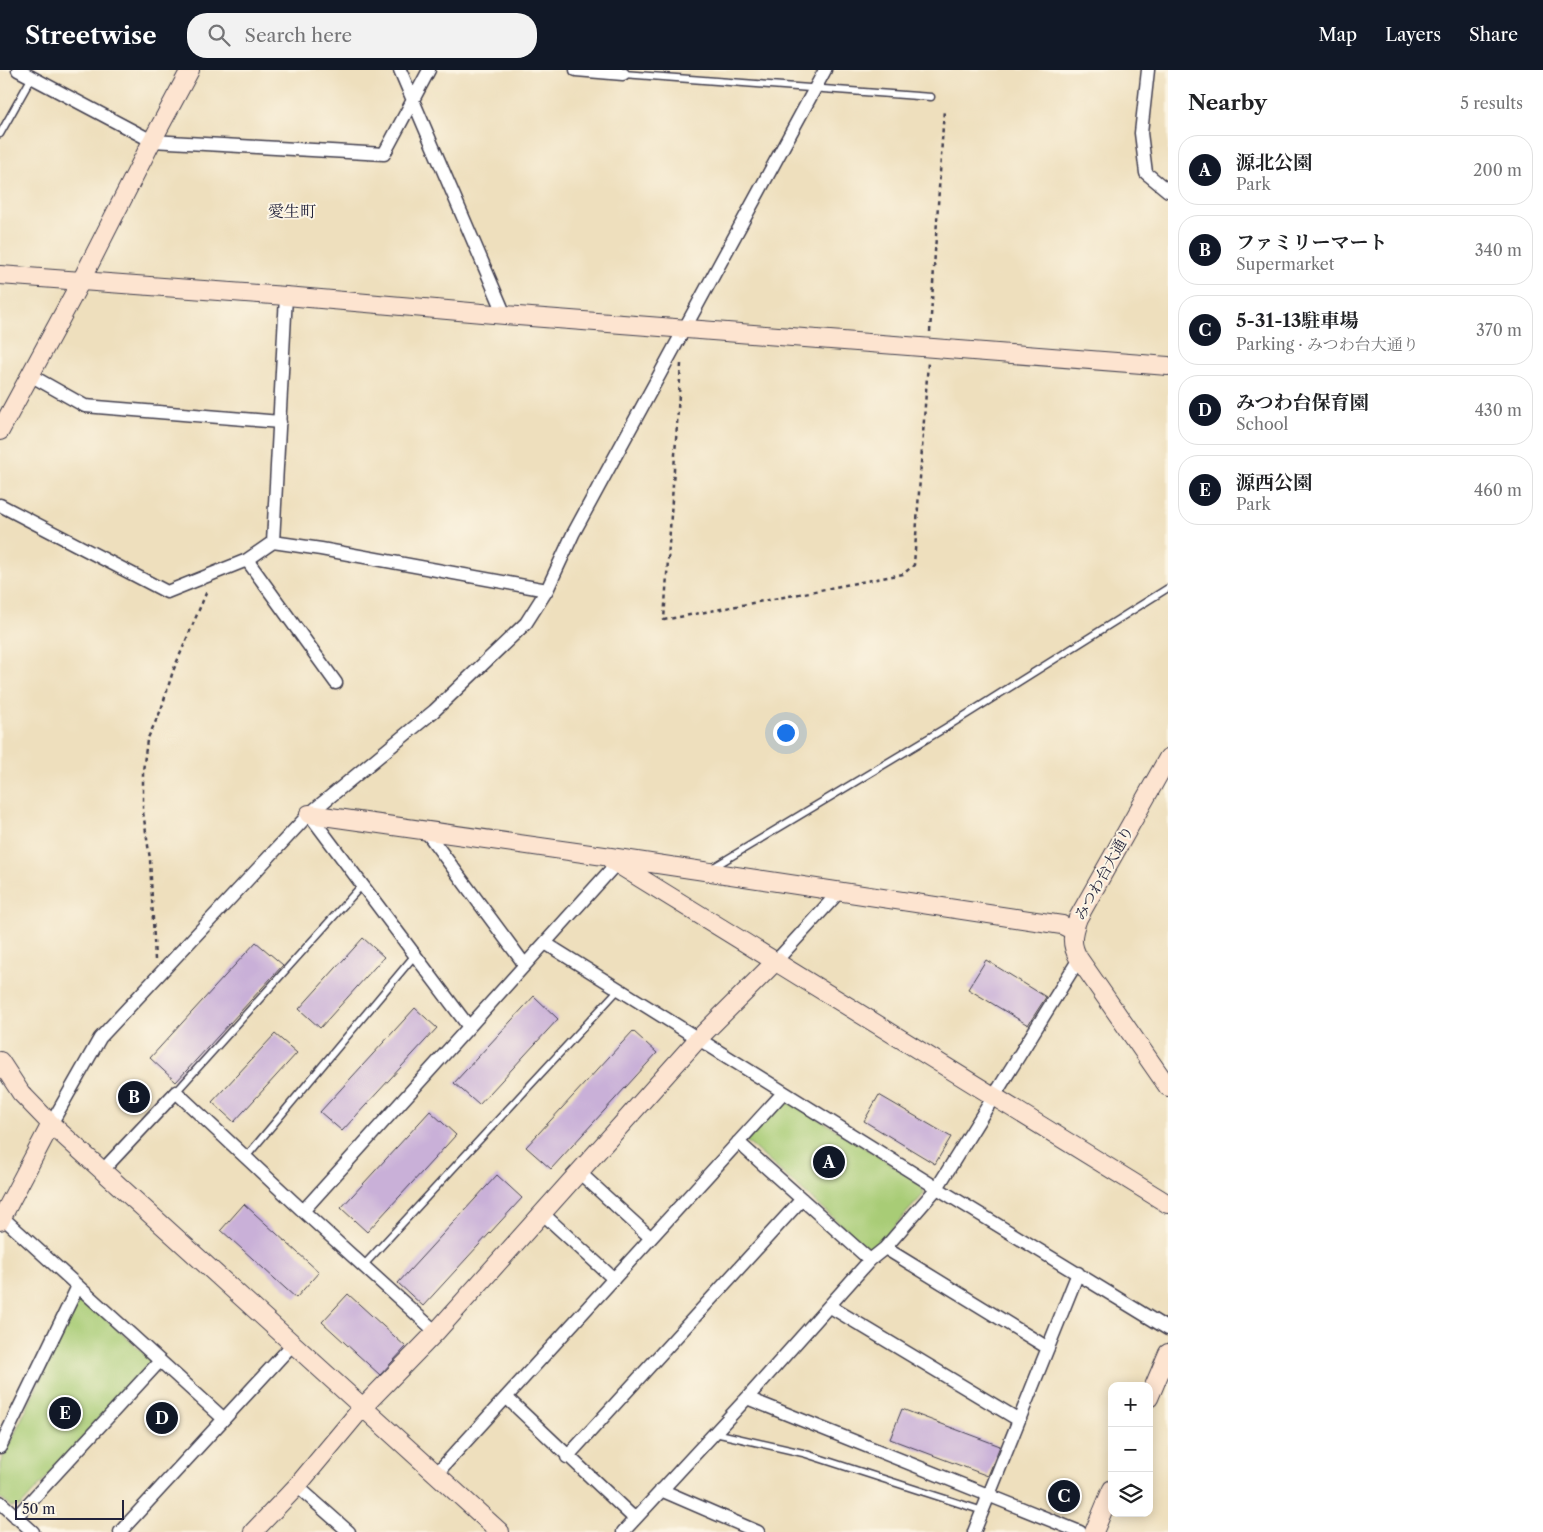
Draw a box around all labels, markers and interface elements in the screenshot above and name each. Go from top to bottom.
search box [187,13,537,58]
text: Streetwise [25,21,157,50]
icon: search [205,21,233,49]
text: Search here [245,24,352,47]
text: Map [1319,24,1357,46]
text: Layers [1385,24,1441,46]
text: Share [1469,24,1518,46]
text: Nearby [1188,90,1267,115]
text: 5 results [1460,93,1523,113]
text: 源北公園 [1236,151,1312,174]
text: A [1199,160,1211,180]
text: 200 m [1473,160,1522,180]
text: Park [1236,174,1271,194]
district label: 愛生町 [268,201,316,221]
text: ファミリーマート [1236,231,1388,254]
text: B [1199,240,1211,260]
text: 340 m [1475,240,1522,260]
text: Supermarket [1236,254,1334,274]
text: 5-31-13駐車場 [1236,309,1359,332]
text: C [1199,320,1211,340]
text: 370 m [1476,320,1522,340]
text: Parking · みつわ台大通り [1236,334,1419,354]
text: みつわ台保育園 [1236,391,1369,414]
text: D [1198,400,1212,420]
text: 430 m [1475,400,1522,420]
text: School [1236,414,1288,434]
text: 源西公園 [1236,471,1312,494]
text: E [1199,480,1211,500]
text: 460 m [1474,480,1522,500]
text: Park [1236,494,1271,514]
your location [773,720,799,746]
street label: みつわ台大通り [1070,822,1137,923]
pin: B [118,1078,150,1116]
pin: A [813,1143,845,1181]
map controls [1108,1382,1153,1517]
button: + [1108,1382,1153,1427]
pin: E [49,1394,81,1432]
pin: D [146,1399,178,1437]
button: − [1108,1427,1153,1472]
button: layers [1108,1472,1153,1517]
pin: C [1048,1477,1080,1515]
scale bar [15,1497,124,1520]
text: 50 m [22,1500,55,1518]

